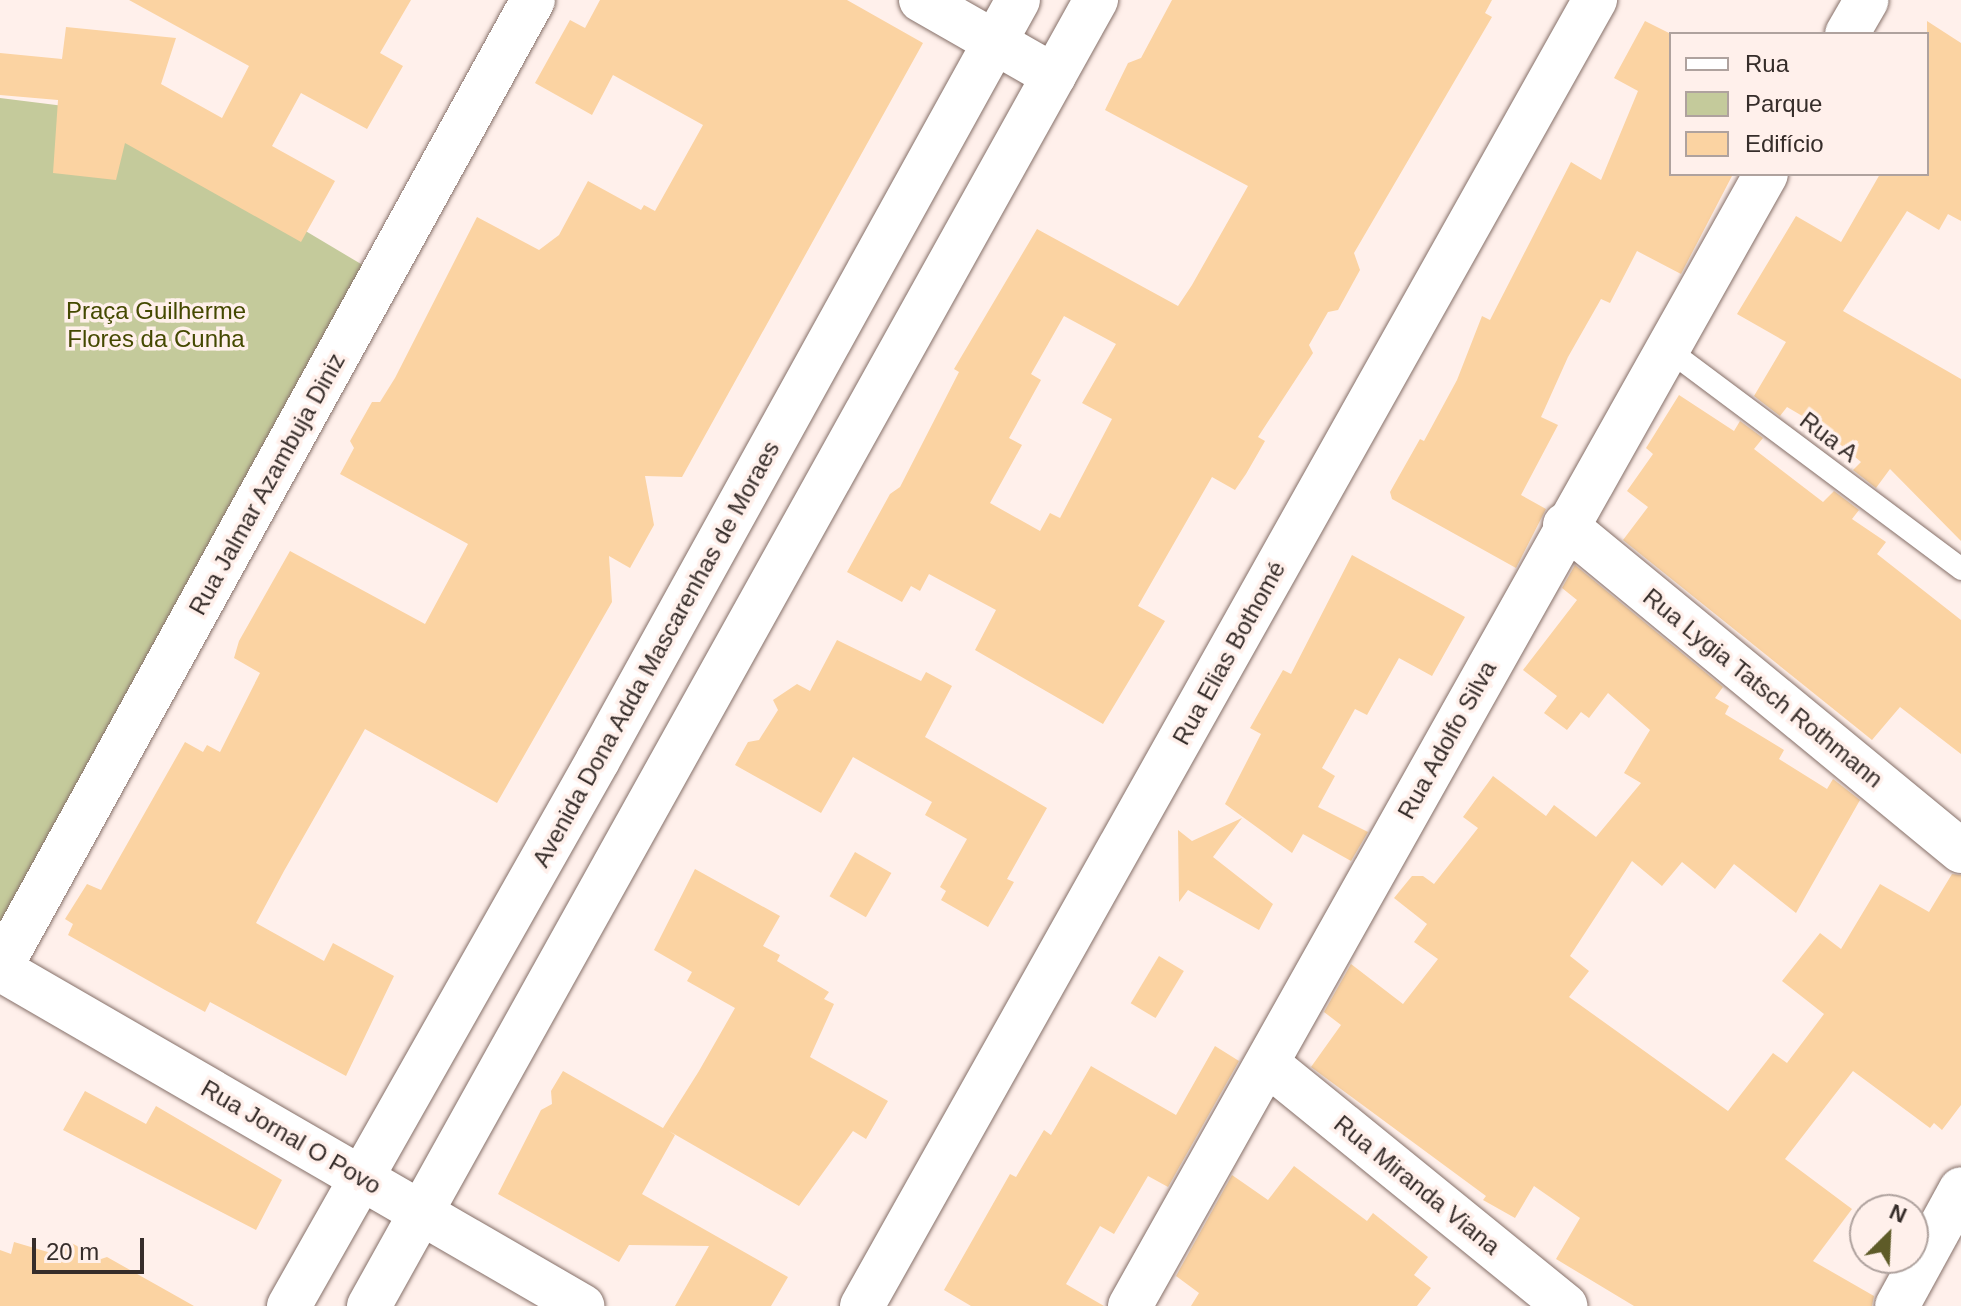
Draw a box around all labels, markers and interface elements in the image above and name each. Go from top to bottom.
legend [1669,32,1929,176]
text: Rua [1745,50,1789,77]
text: Parque [1745,90,1822,117]
text: Edifício [1745,130,1824,157]
park label: Praça Guilherme Flores da Cunha [66,297,246,353]
street label: Rua Jalmar Azambuja Diniz [183,348,351,620]
street label: Rua A [1794,405,1864,469]
street label: Avenida Dona Adda Mascarenhas de Moraes [526,435,786,873]
street label: Rua Elias Bothomé [1167,556,1291,750]
street label: Rua Lygia Tatsch Rothmann [1637,582,1889,794]
street label: Rua Adolfo Silva [1391,655,1503,825]
street label: Rua Jornal O Povo [196,1074,386,1200]
street label: Rua Miranda Viana [1328,1109,1506,1261]
north arrow [1849,1194,1929,1274]
text: N [1886,1199,1910,1228]
scale bar [36,1222,148,1272]
text: 20 m [46,1238,99,1265]

